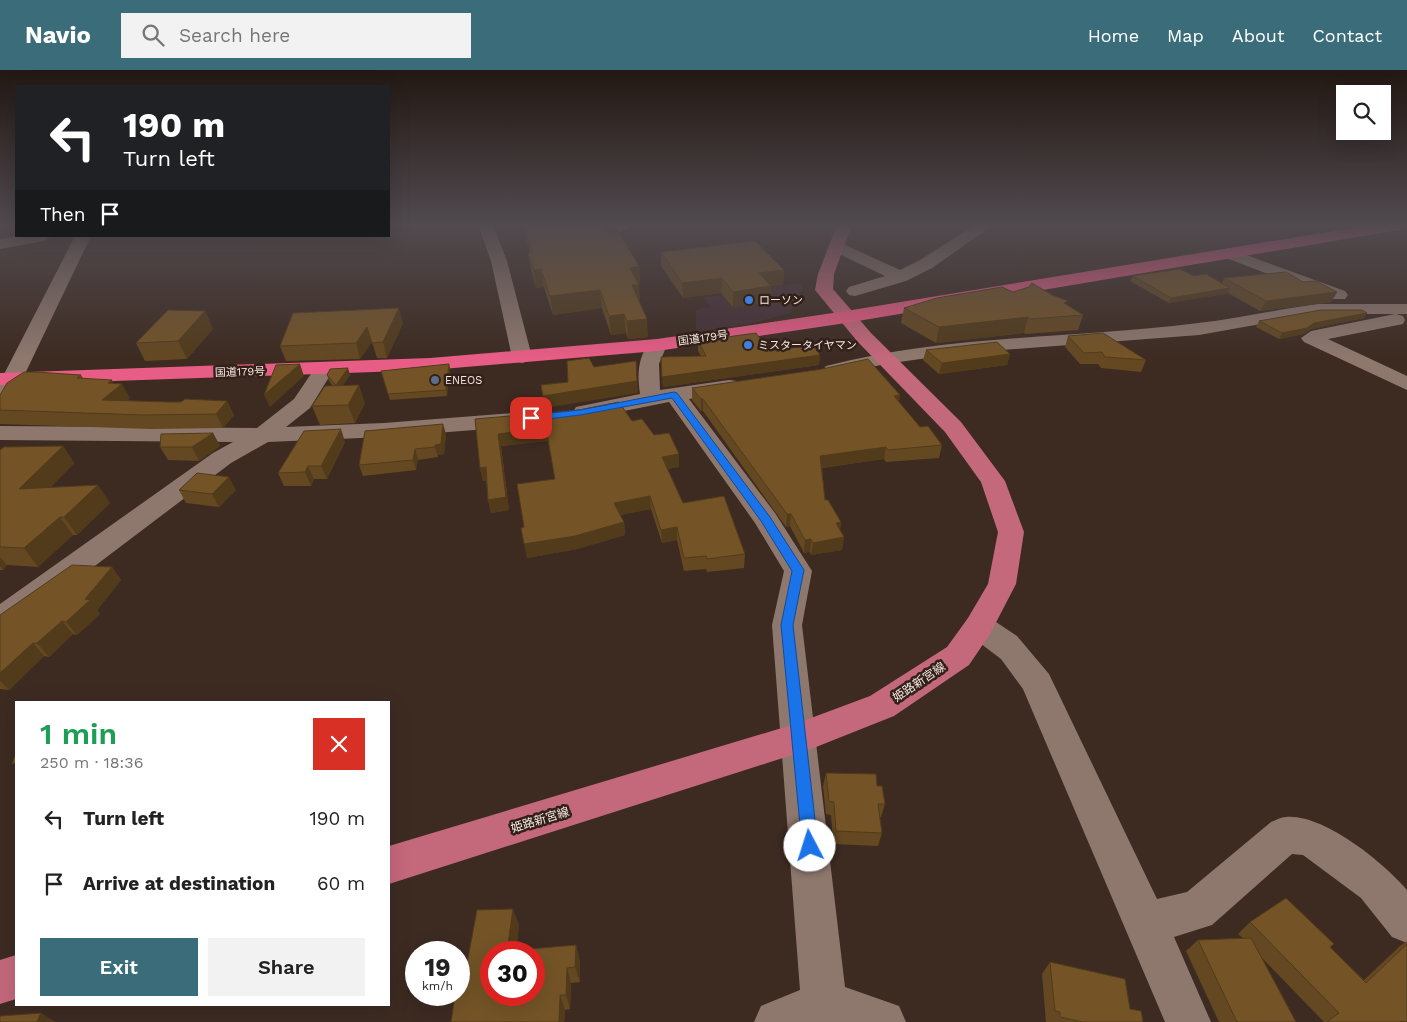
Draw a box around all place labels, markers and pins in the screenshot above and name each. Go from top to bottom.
marker: ローソン [743,294,755,306]
place label: ローソン [759,294,803,307]
marker: ミスタータイヤマン [742,339,754,351]
place label: ミスタータイヤマン [758,339,857,352]
marker: ENEOS [429,374,441,386]
place label: ENEOS [445,374,482,387]
pin [510,397,552,439]

